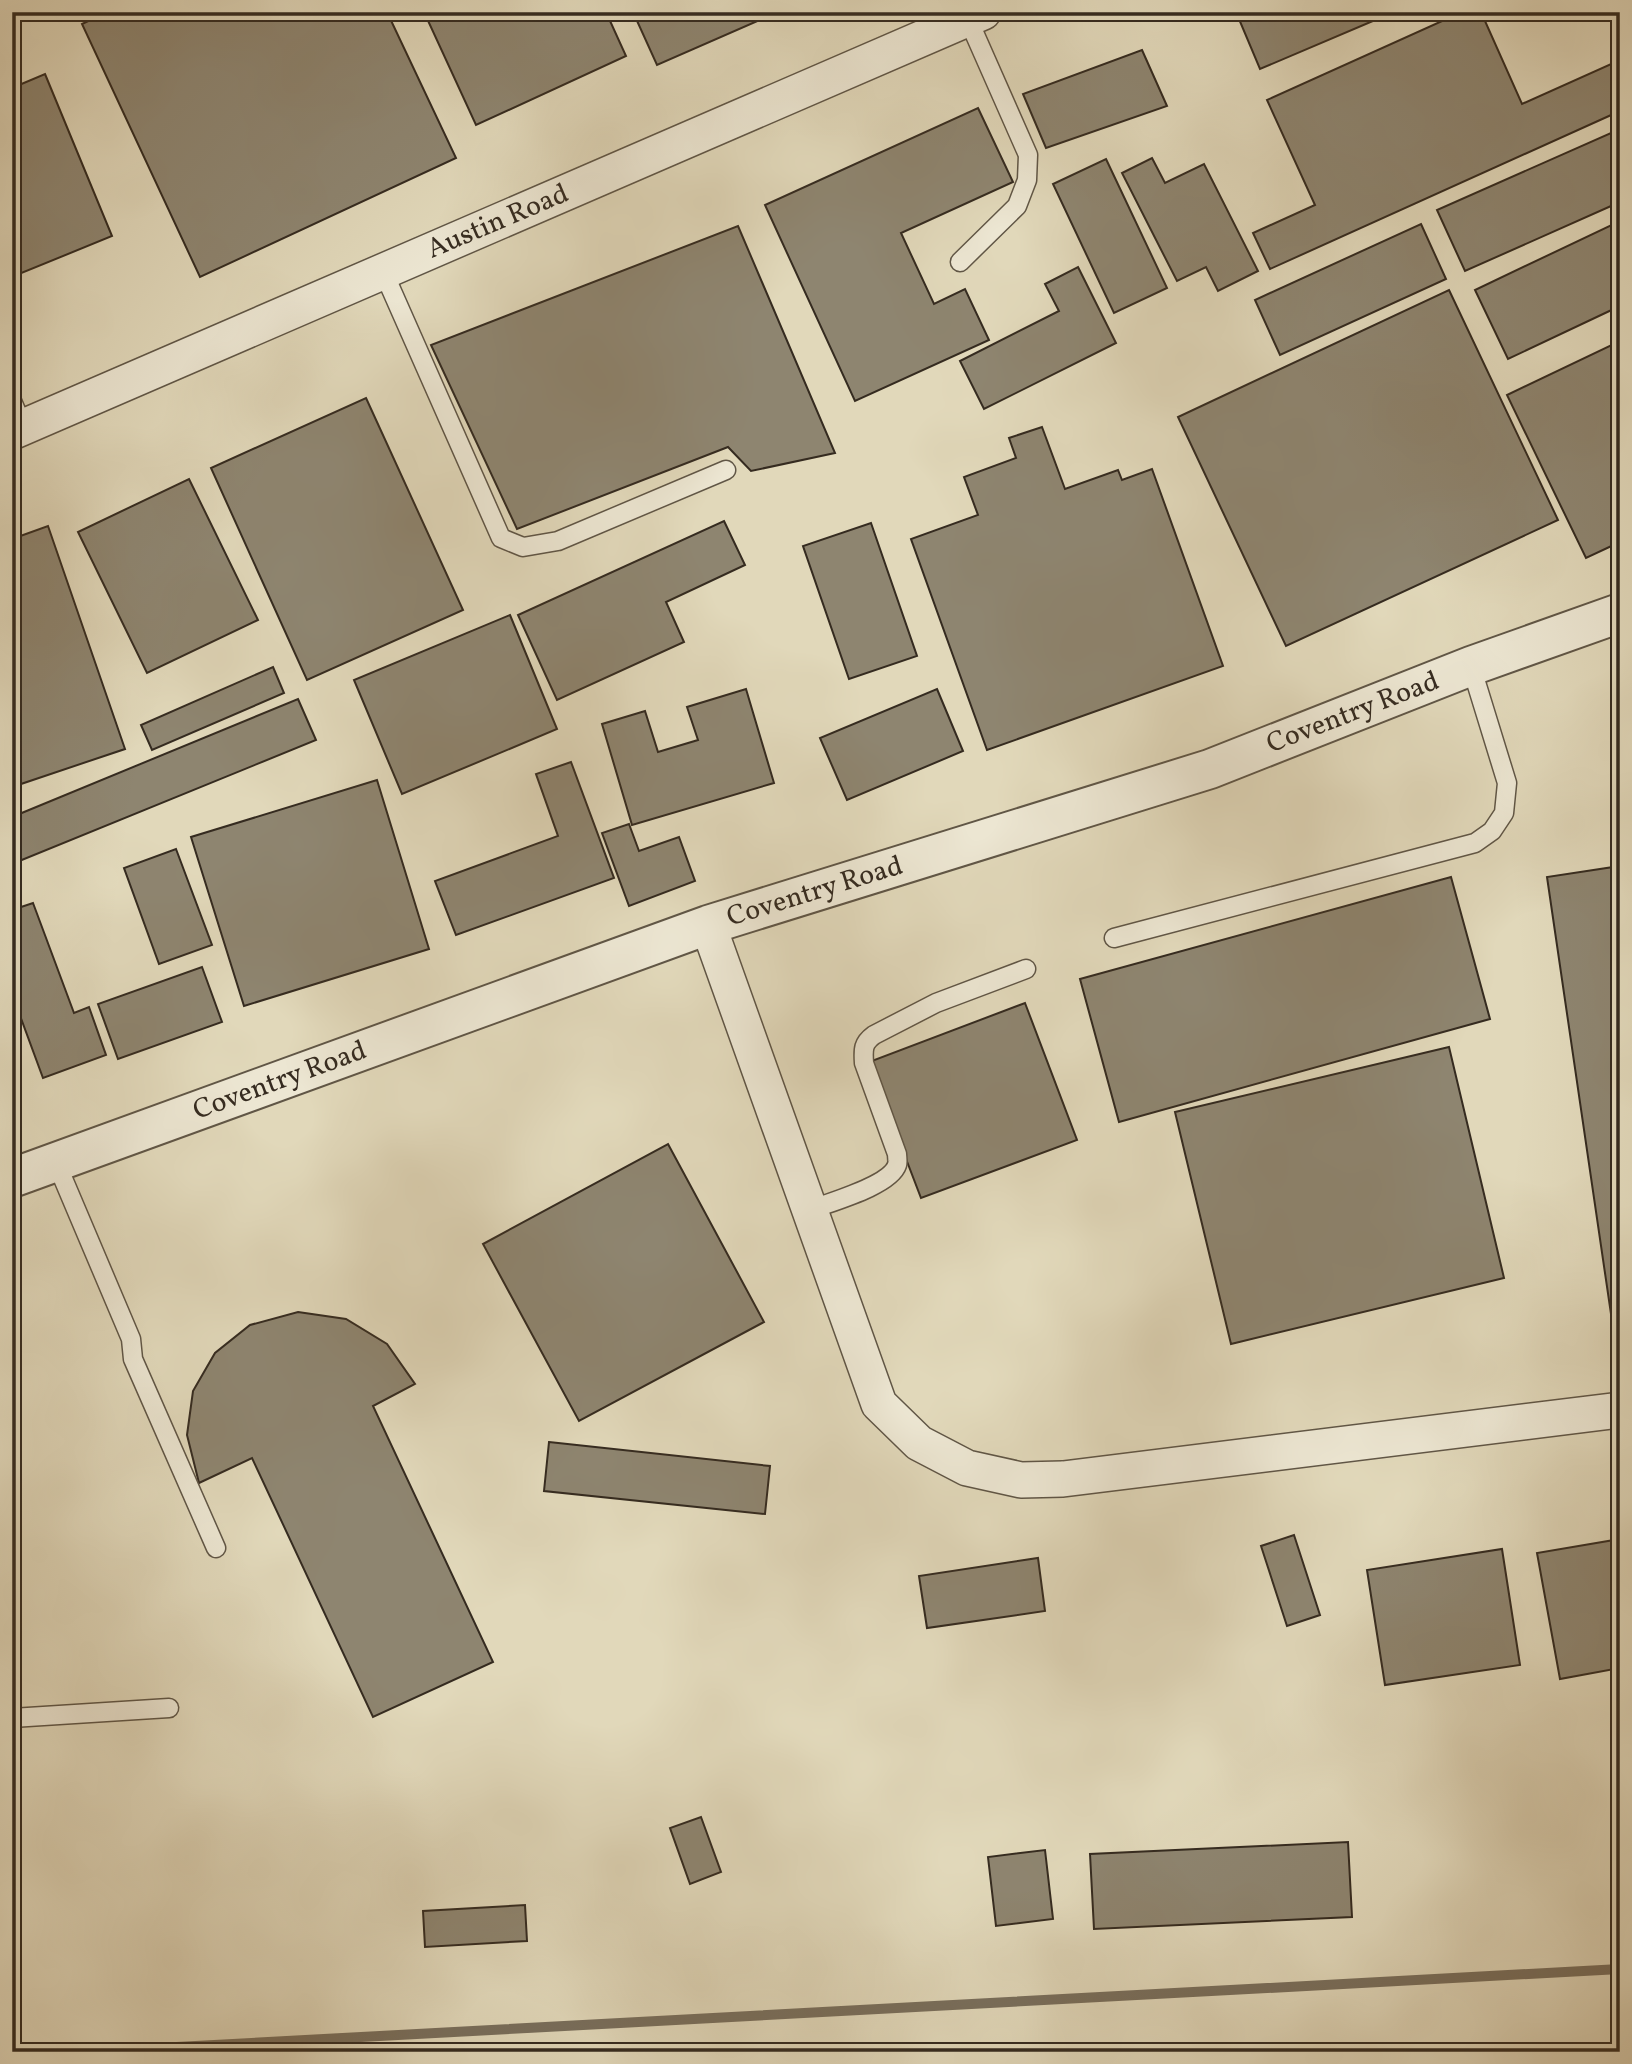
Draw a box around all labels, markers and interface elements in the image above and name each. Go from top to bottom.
street label: Austin Road [421,175,575,269]
street label: Coventry Road [1261,662,1445,764]
street label: Coventry Road [722,847,908,937]
street label: Coventry Road [188,1032,372,1130]

